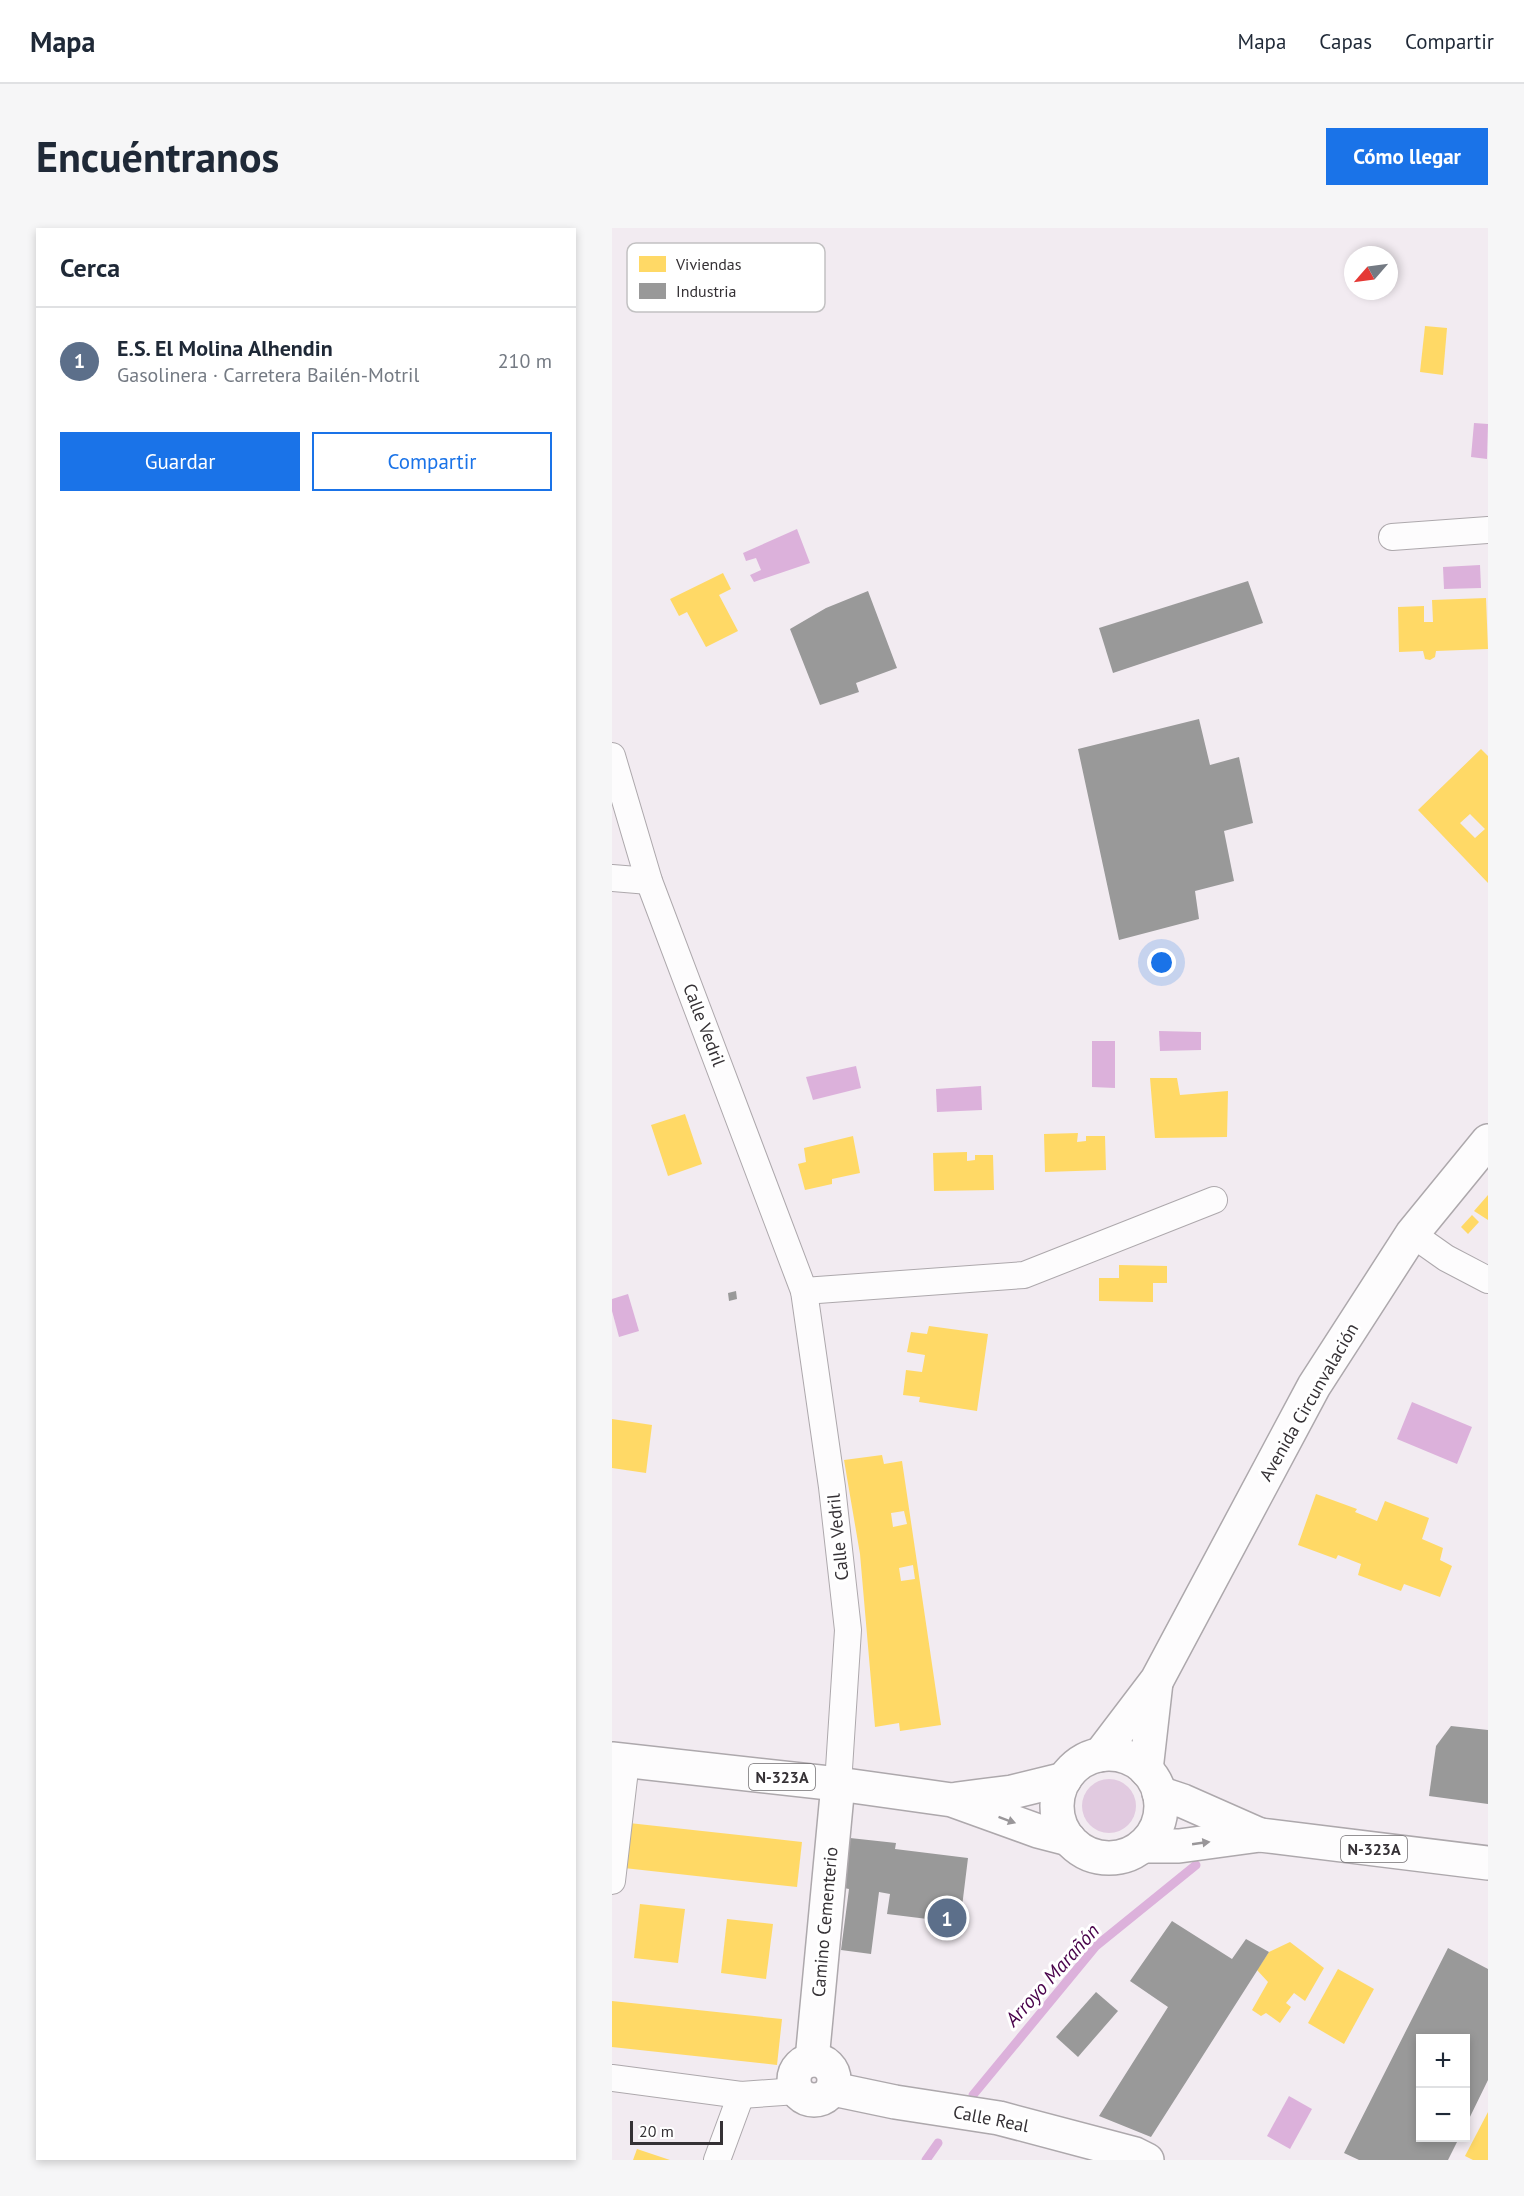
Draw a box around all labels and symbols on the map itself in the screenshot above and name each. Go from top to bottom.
legend [627,243,825,312]
north arrow [1344,246,1398,300]
text: Viviendas [675,254,742,274]
text: Industria [676,281,736,301]
your location [1147,948,1176,977]
street label: Calle Vedril [678,980,731,1070]
street label: Avenida Circunvalación [1254,1319,1363,1485]
street label: Calle Vedril [821,1492,853,1582]
road number: N-323A [749,1764,815,1790]
one-way arrow [998,1815,1016,1825]
road number: N-323A [1341,1836,1407,1862]
one-way arrow [1192,1839,1211,1848]
street label: Camino Cementerio [806,1846,843,1998]
pin: 1 [928,1896,966,1940]
water label: Arroyo Marañón [998,1918,1105,2033]
street label: Calle Real [951,2100,1032,2137]
scale bar [630,2118,723,2146]

